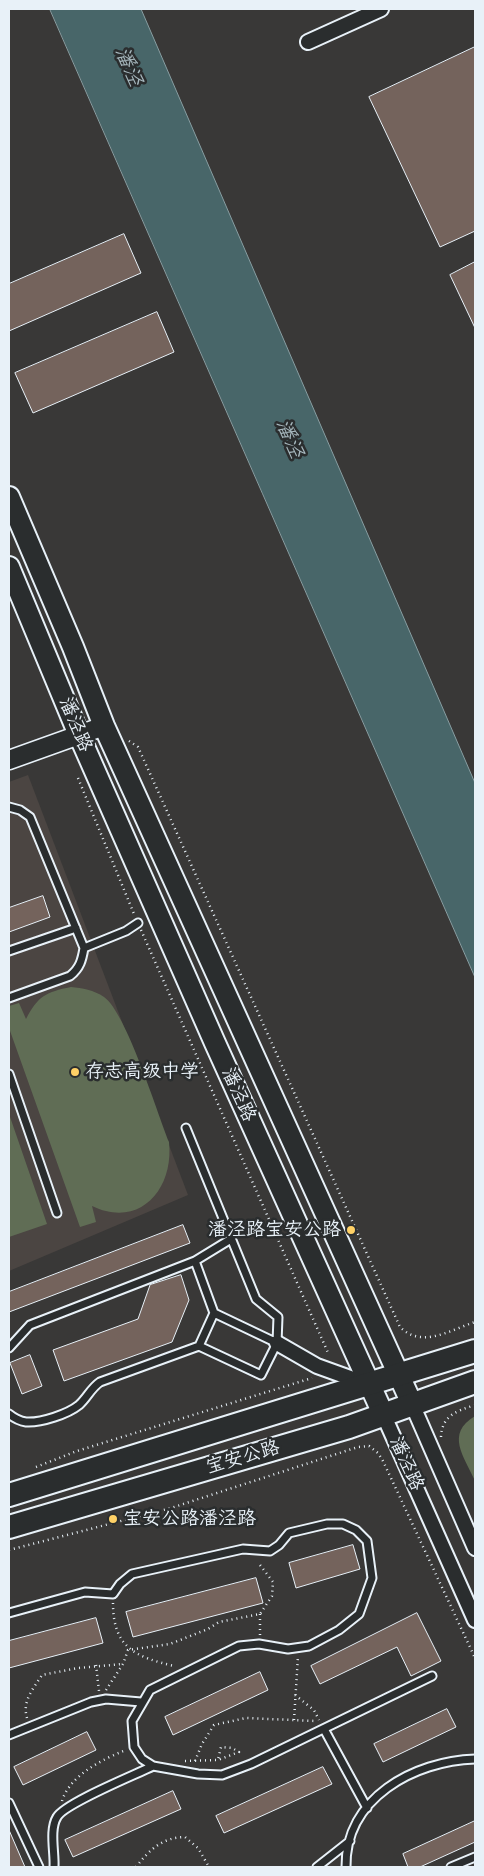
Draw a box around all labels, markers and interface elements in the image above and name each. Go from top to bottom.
water label: 潘泾 [109,44,147,90]
water label: 潘泾 [270,416,308,462]
street label: 潘泾路 [53,694,97,756]
place label: 存志高级中学 [85,1061,199,1083]
street label: 潘泾路 [216,1064,260,1126]
marker: 存志高级中学 [69,1066,81,1078]
place label: 潘泾路宝安公路 [208,1219,341,1241]
marker: 潘泾路宝安公路 [345,1224,357,1236]
street label: 潘泾路 [384,1433,428,1495]
street label: 宝安公路 [203,1437,283,1479]
place label: 宝安公路潘泾路 [123,1508,256,1530]
marker: 宝安公路潘泾路 [107,1513,119,1525]

